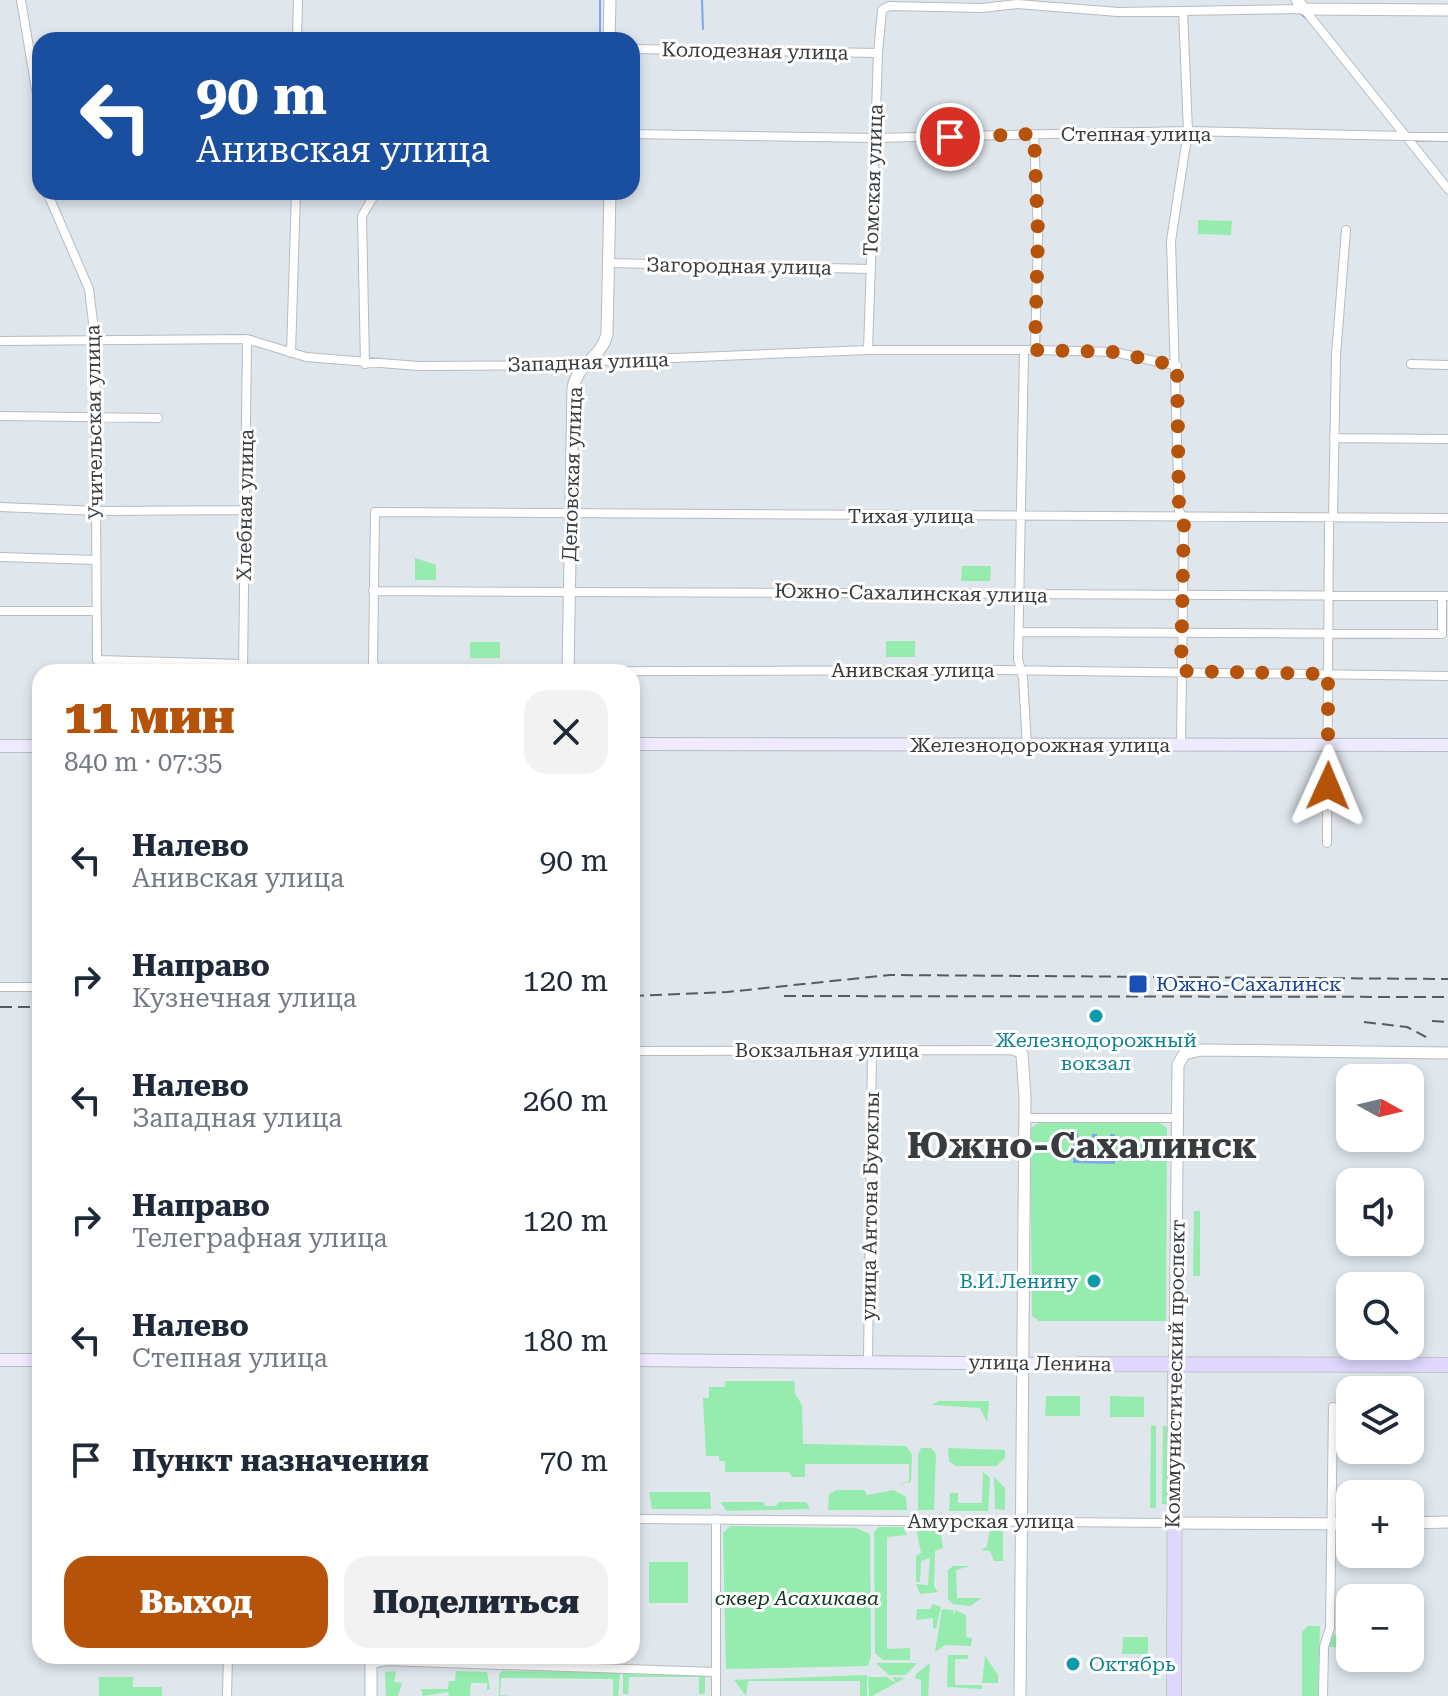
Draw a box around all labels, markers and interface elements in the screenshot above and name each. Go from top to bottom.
street label: Колодезная улица [661,37,849,65]
text: 90 m [196,62,327,128]
icon: left [64,64,168,168]
street label: Томская улица [858,103,888,256]
pin [916,103,984,171]
icon: arrive [928,115,972,159]
street label: Степная улица [1061,122,1211,146]
text: Анивская улица [196,129,490,171]
street label: Загородная улица [646,252,832,280]
street label: Учительская улица [80,324,108,520]
street label: Западная улица [507,347,669,377]
street label: Деповская улица [557,386,587,562]
street label: Хлебная улица [232,429,258,581]
street label: Тихая улица [848,504,974,528]
street label: Южно-Сахалинская улица [774,579,1048,607]
street label: Анивская улица [831,658,995,682]
text: 11 мин [64,689,235,745]
button: close [524,690,608,774]
street label: Железнодорожная улица [910,733,1170,757]
position arrow [1286,744,1370,828]
text: 840 m · 07:35 [64,747,223,777]
text: Налево [132,828,249,863]
icon: left [64,838,108,882]
text: 90 m [539,843,608,878]
text: Анивская улица [132,863,344,893]
text: Направо [132,948,270,983]
icon: right [64,958,108,1002]
text: 120 m [523,963,608,998]
place label: Южно-Сахалинск [1156,972,1342,996]
marker: Южно-Сахалинск [1127,973,1149,995]
text: Кузнечная улица [132,983,357,1013]
marker: Железнодорожный вокзал [1087,1007,1105,1025]
place label: Железнодорожный вокзал [995,1028,1197,1075]
street label: Вокзальная улица [735,1038,919,1062]
north arrow [1336,1064,1424,1152]
map controls [1336,1064,1424,1672]
text: Налево [132,1068,249,1103]
icon: left [64,1078,108,1122]
text: 260 m [523,1083,608,1118]
street label: улица Антона Буюклы [856,1091,884,1321]
text: Западная улица [132,1103,342,1133]
district label: Южно-Сахалинск [907,1125,1257,1167]
button: sound [1336,1168,1424,1256]
text: Направо [132,1188,270,1223]
icon: right [64,1198,108,1242]
text: 120 m [523,1203,608,1238]
street label: Коммунистический проспект [1160,1219,1190,1529]
text: Телеграфная улица [132,1223,388,1253]
place label: В.И.Ленину [959,1269,1078,1293]
marker: В.И.Ленину [1085,1272,1103,1290]
button: search [1336,1272,1424,1360]
text: Налево [132,1308,249,1343]
icon: left [64,1318,108,1362]
text: 180 m [523,1323,608,1358]
text: Степная улица [132,1343,328,1373]
street label: улица Ленина [968,1350,1112,1376]
button: layers [1336,1376,1424,1464]
icon: arrive [64,1438,108,1482]
text: Пункт назначения [132,1443,429,1478]
text: 70 m [539,1443,608,1478]
button: + [1336,1480,1424,1568]
street label: Амурская улица [908,1509,1075,1533]
button: Выход [64,1556,328,1648]
button: Поделиться [344,1556,608,1648]
button: − [1336,1584,1424,1672]
park label: сквер Асахикава [715,1586,879,1610]
place label: Октябрь [1089,1652,1176,1676]
marker: Октябрь [1064,1655,1082,1673]

